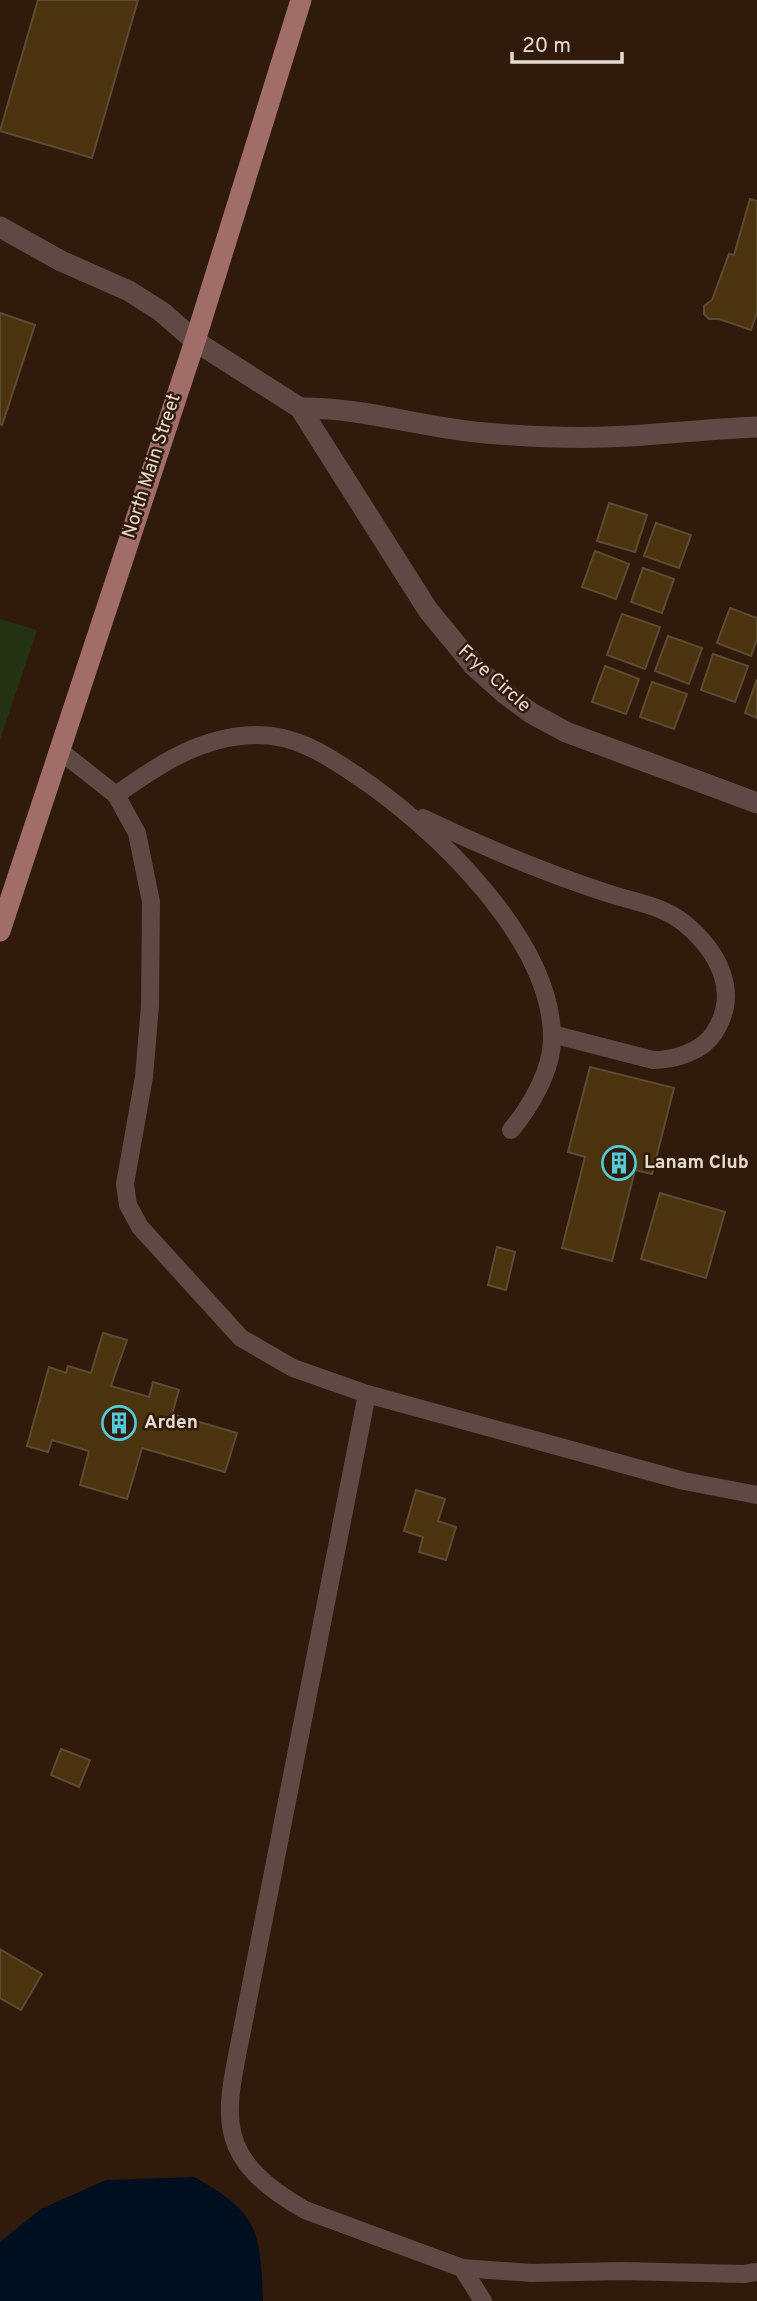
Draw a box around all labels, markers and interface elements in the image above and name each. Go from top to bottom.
scale bar [512,21,622,65]
text: 20 m [522,33,571,60]
street label: North Main Street [117,391,187,541]
street label: Frye Circle [452,640,536,718]
building icon: Lanam Club [600,1144,638,1182]
place label: Lanam Club [644,1151,749,1175]
building icon: Arden [100,1404,138,1442]
place label: Arden [144,1411,198,1435]

